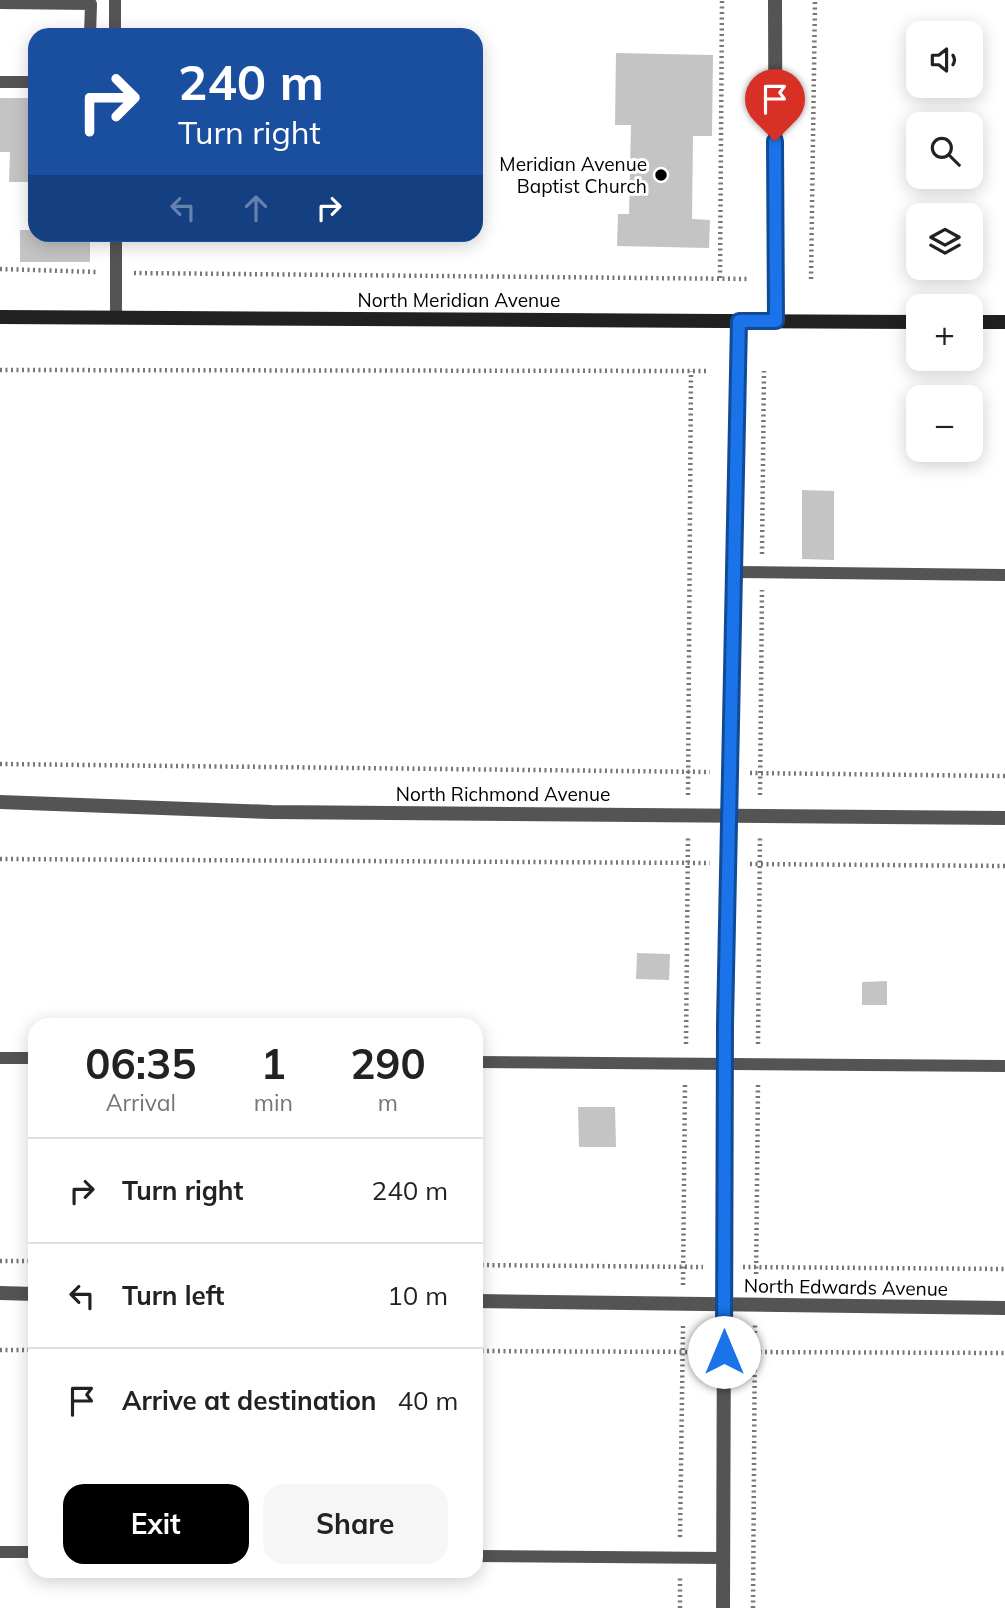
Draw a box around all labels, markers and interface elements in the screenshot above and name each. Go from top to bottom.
map controls [906,21,983,462]
button: sound [906,21,983,98]
text: 240 m [178,51,324,112]
icon: right [63,56,154,147]
pin [745,69,805,141]
icon: arrive [756,80,794,118]
text: Turn right [178,112,321,152]
button: search [906,112,983,189]
place label: Meridian Avenue Baptist Church [499,152,647,198]
marker: Meridian Avenue Baptist Church [653,167,669,183]
icon: left [164,189,202,227]
icon: ahead [237,189,275,227]
icon: right [310,189,348,227]
button: layers [906,203,983,280]
street label: North Meridian Avenue [358,288,560,312]
button: + [906,294,983,371]
button: − [906,385,983,462]
street label: North Richmond Avenue [396,782,610,806]
text: 06:35 [85,1037,196,1090]
text: 1 [261,1037,286,1090]
text: 290 [350,1037,426,1090]
text: Arrival [106,1088,176,1117]
text: min [254,1088,293,1117]
text: m [378,1088,398,1117]
icon: right [63,1172,101,1210]
text: Turn right [122,1174,243,1207]
text: 240 m [372,1174,448,1207]
street label: North Edwards Avenue [744,1273,948,1301]
icon: left [63,1277,101,1315]
text: Turn left [122,1279,224,1312]
text: 10 m [387,1279,448,1312]
position arrow [687,1315,761,1389]
icon: arrive [63,1382,101,1420]
text: Arrive at destination [122,1384,377,1417]
text: 40 m [398,1384,458,1417]
button: Exit [63,1484,249,1564]
button: Share [263,1484,448,1564]

